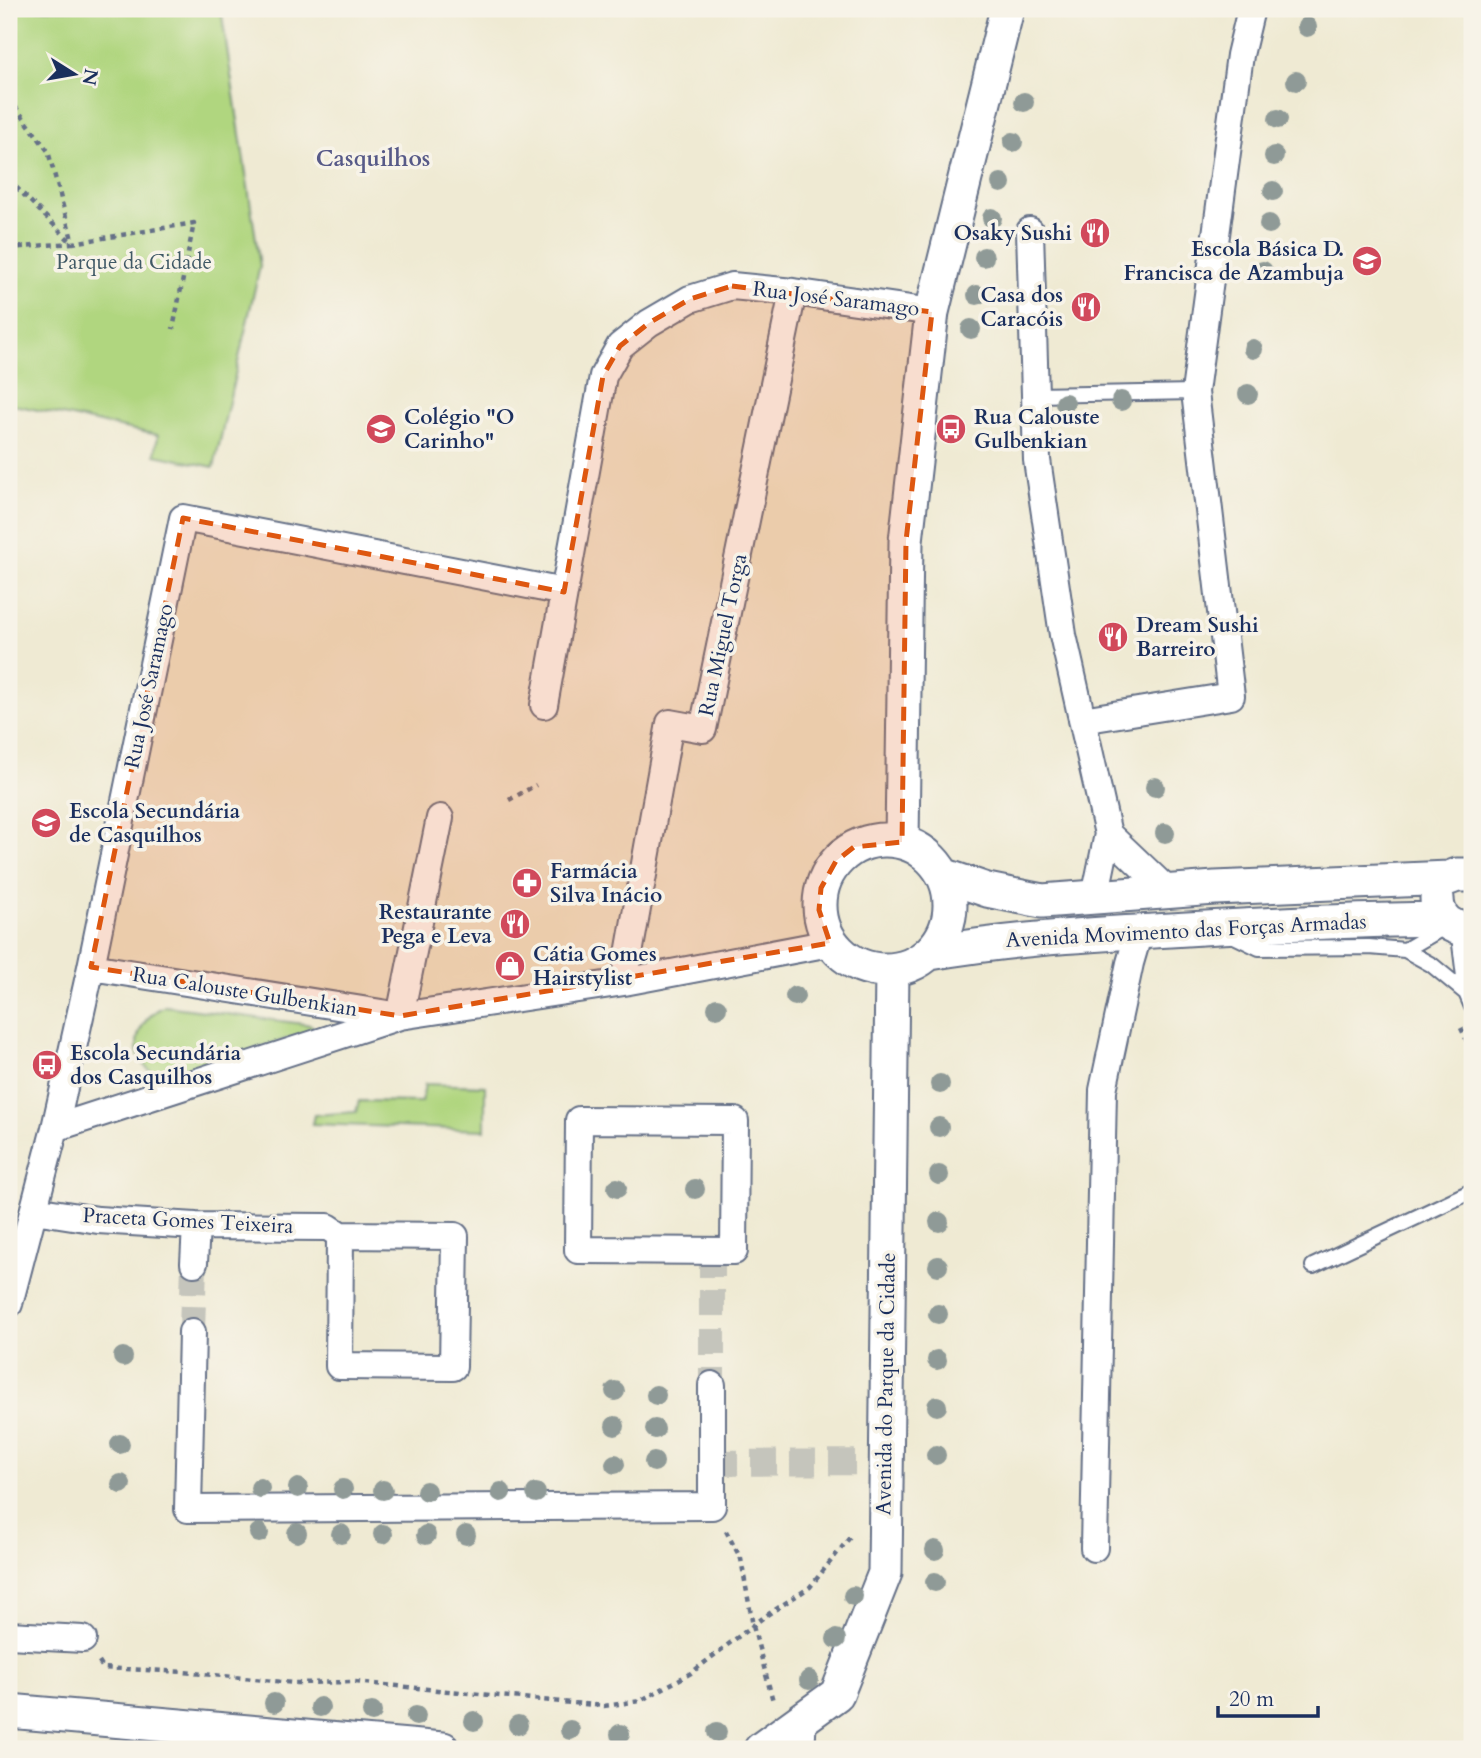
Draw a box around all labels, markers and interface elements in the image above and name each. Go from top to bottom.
north arrow [38,38,108,108]
text: N [75,66,104,88]
district label: Casquilhos [316,143,430,174]
restaurant icon: Osaky Sushi [1078,216,1112,250]
place label: Osaky Sushi [953,219,1072,248]
place label: Escola Básica D. Francisca de Azambuja [1124,235,1345,288]
school or university icon: Escola Básica D. Francisca de Azambuja [1350,244,1384,278]
park label: Parque da Cidade [56,248,212,277]
street label: Rua José Saramago [751,274,921,324]
place label: Casa dos Caracóis [980,281,1063,334]
restaurant icon: Casa dos Caracóis [1069,290,1103,324]
place label: Colégio "O Carinho" [404,403,515,456]
place label: Rua Calouste Gulbenkian [974,403,1100,456]
school or university icon: Colégio "O Carinho" [364,412,398,446]
bus stop icon: Rua Calouste Gulbenkian [934,412,968,446]
street label: Rua Miguel Torga [692,551,754,719]
street label: Rua José Saramago [117,601,181,771]
place label: Dream Sushi Barreiro [1136,611,1259,664]
restaurant icon: Dream Sushi Barreiro [1096,620,1130,654]
place label: Escola Secundária de Casquilhos [69,797,241,850]
school or university icon: Escola Secundária de Casquilhos [29,806,63,840]
place label: Farmácia Silva Inácio [550,857,662,910]
pharmacy icon: Farmácia Silva Inácio [510,866,544,900]
place label: Restaurante Pega e Leva [379,898,493,951]
restaurant icon: Restaurante Pega e Leva [498,907,532,941]
street label: Avenida Movimento das Forças Armadas [1005,907,1367,955]
place label: Cátia Gomes Hairstylist [533,940,657,993]
shop icon: Cátia Gomes Hairstylist [493,949,527,983]
street label: Rua Calouste Gulbenkian [130,960,360,1024]
place label: Escola Secundária dos Casquilhos [70,1039,242,1092]
bus stop icon: Escola Secundária dos Casquilhos [30,1048,64,1082]
street label: Praceta Gomes Teixeira [82,1201,294,1241]
street label: Avenida do Parque da Cidade [869,1252,903,1516]
scale bar [1218,1674,1318,1718]
text: 20 m [1229,1685,1274,1714]

